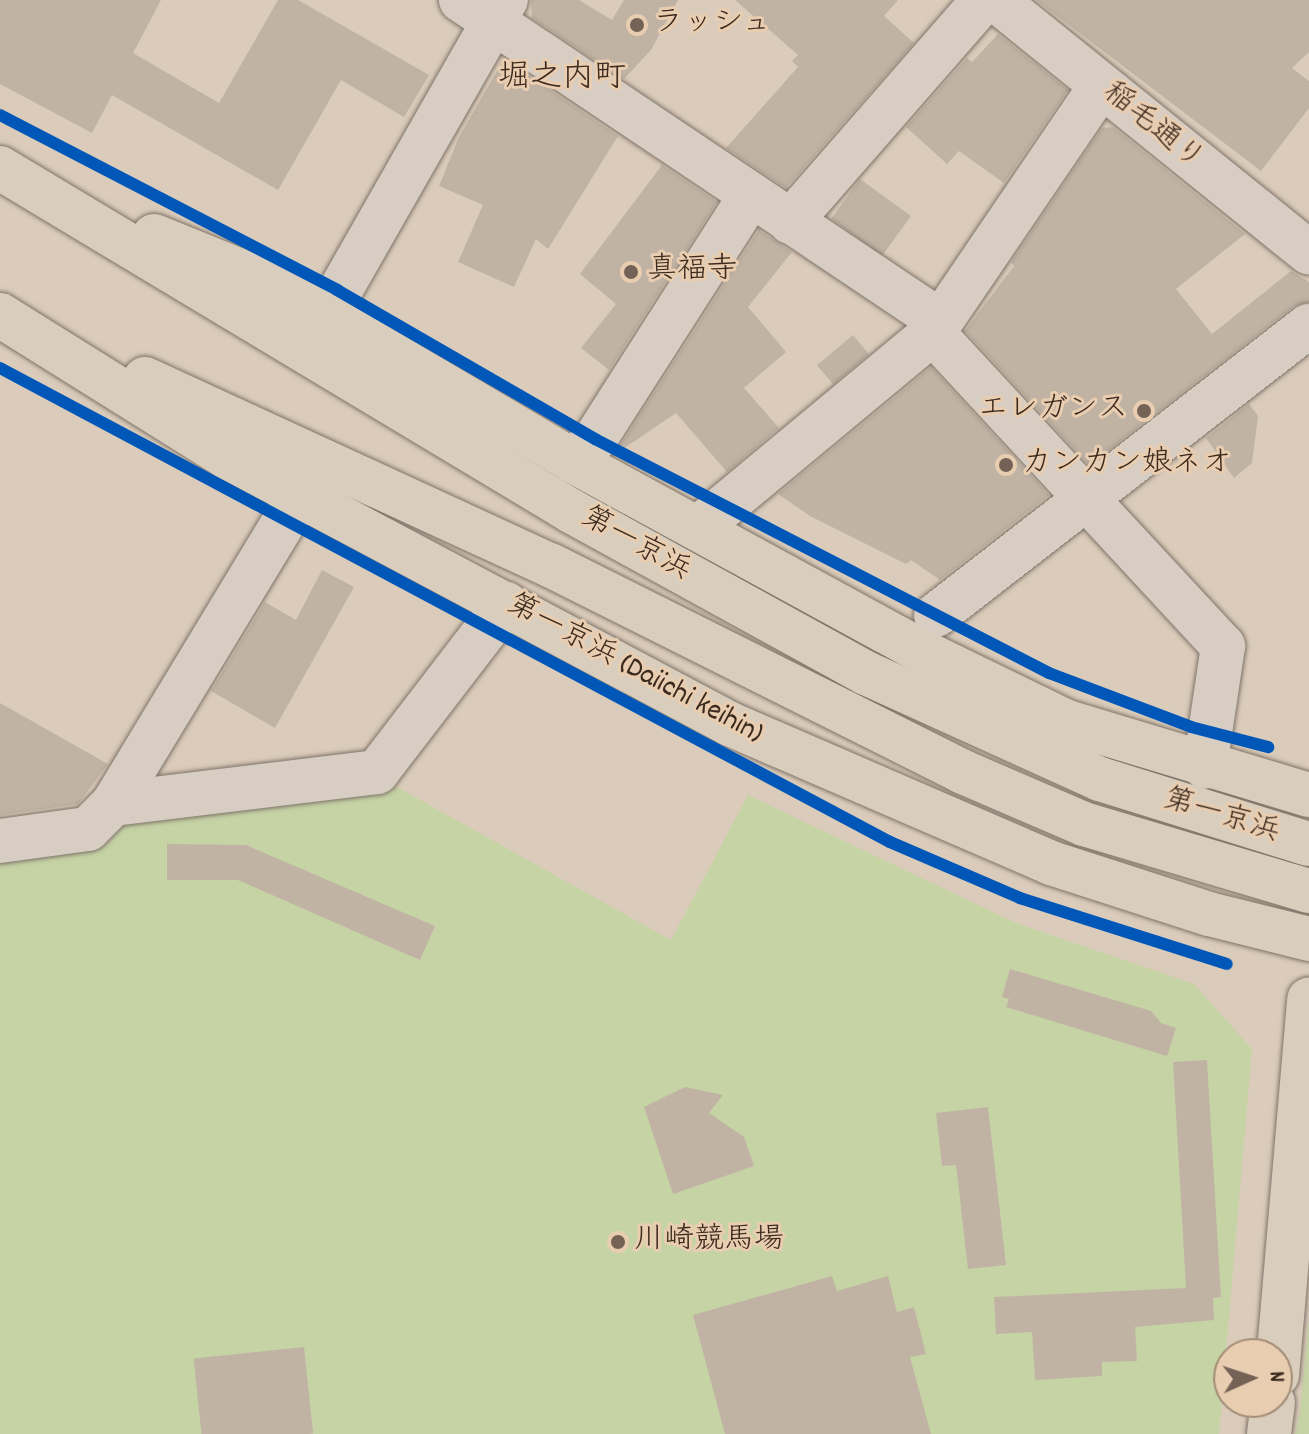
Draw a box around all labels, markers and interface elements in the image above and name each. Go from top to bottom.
place label: ラッシュ [653,7,773,43]
marker: ラッシュ [628,16,646,34]
district label: 堀之内町 [498,60,626,98]
street label: 稲毛通り [1094,76,1210,180]
place label: 真福寺 [647,254,737,290]
marker: 真福寺 [622,263,640,281]
place label: エレガンス [978,393,1128,429]
marker: エレガンス [1135,402,1153,420]
place label: カンカン娘ネオ [1022,447,1232,483]
marker: カンカン娘ネオ [997,456,1015,474]
street label: 第一京浜 [574,501,696,591]
street label: 第一京浜 (Daiichi keihin) [500,588,768,754]
street label: 第一京浜 [1158,783,1284,853]
place label: 川崎競馬場 [634,1224,784,1260]
marker: 川崎競馬場 [609,1233,627,1251]
north arrow [1213,1338,1293,1418]
text: N [1260,1371,1291,1383]

